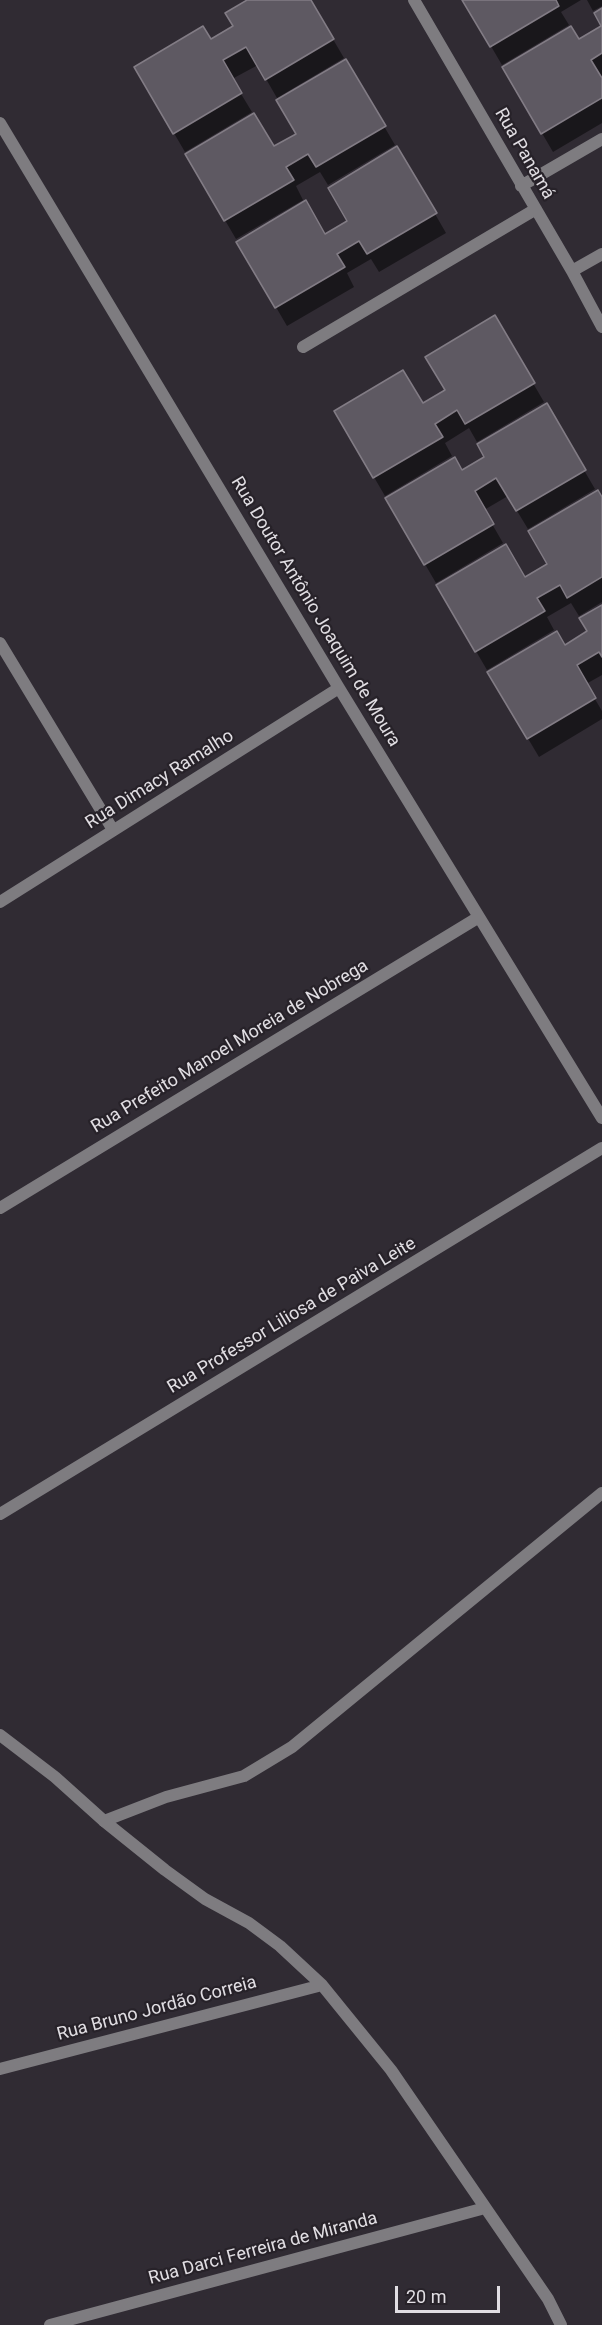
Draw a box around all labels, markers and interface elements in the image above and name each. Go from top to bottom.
street label: Rua Panamá [489,105,559,203]
street label: Rua Doutor Antônio Joaquim de Moura [226,473,404,751]
street label: Rua Dimacy Ramalho [82,726,238,834]
street label: Rua Prefeito Manoel Moreia de Nobrega [88,955,372,1139]
street label: Rua Professor Liliosa de Paiva Leite [164,1233,420,1399]
street label: Rua Bruno Jordão Correia [55,1972,259,2046]
street label: Rua Darci Ferreira de Miranda [146,2208,380,2290]
scale bar [398,2274,503,2312]
text: 20 m [406,2286,446,2307]

